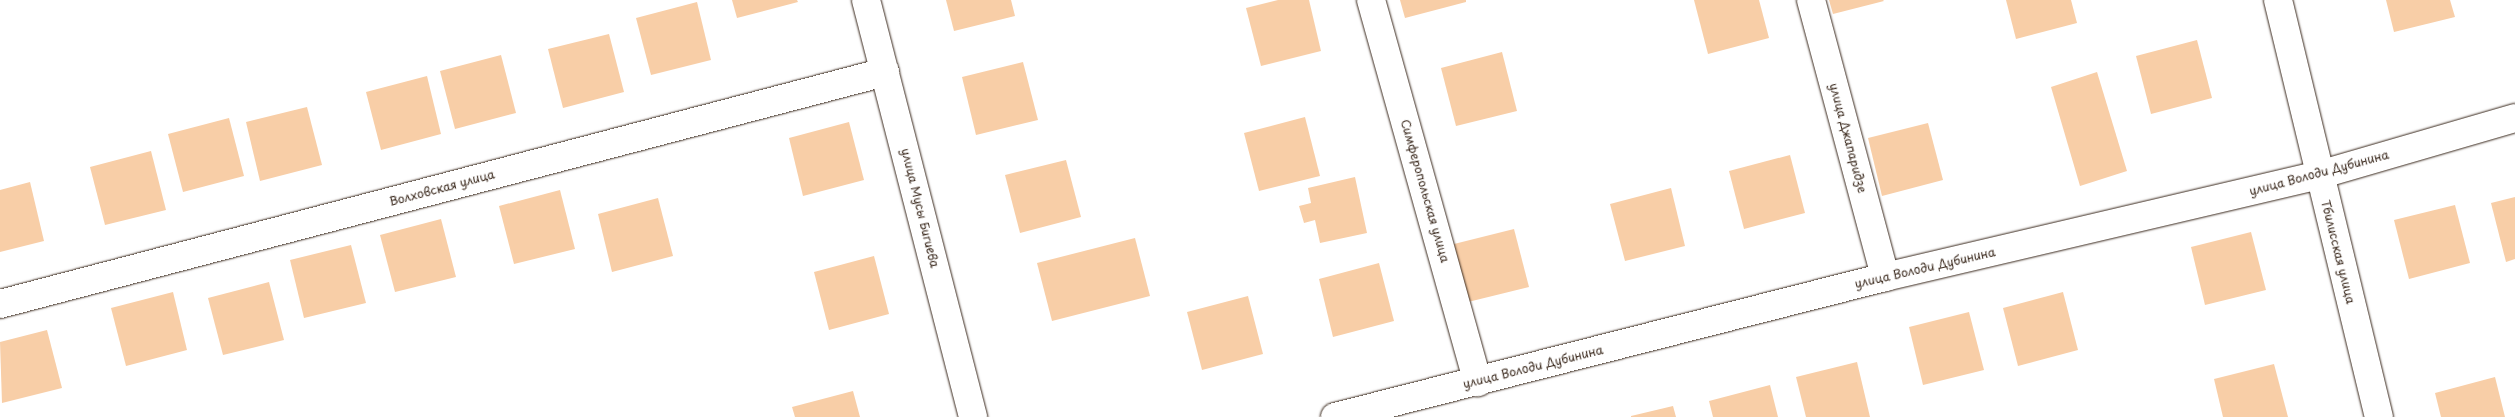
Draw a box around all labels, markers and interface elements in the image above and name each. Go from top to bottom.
street label: улица Джапаридзе [1826,81,1870,195]
street label: Симферопольская улица [1398,117,1452,265]
street label: улица Мусы Бигиева [898,146,942,270]
street label: улица Володи Дубинина [2247,147,2391,199]
street label: Волховская улица [387,167,497,209]
street label: Тбилисская улица [2318,198,2358,306]
street label: улица Володи Дубинина [1853,245,1997,291]
street label: улица Володи Дубинина [1461,343,1605,391]

